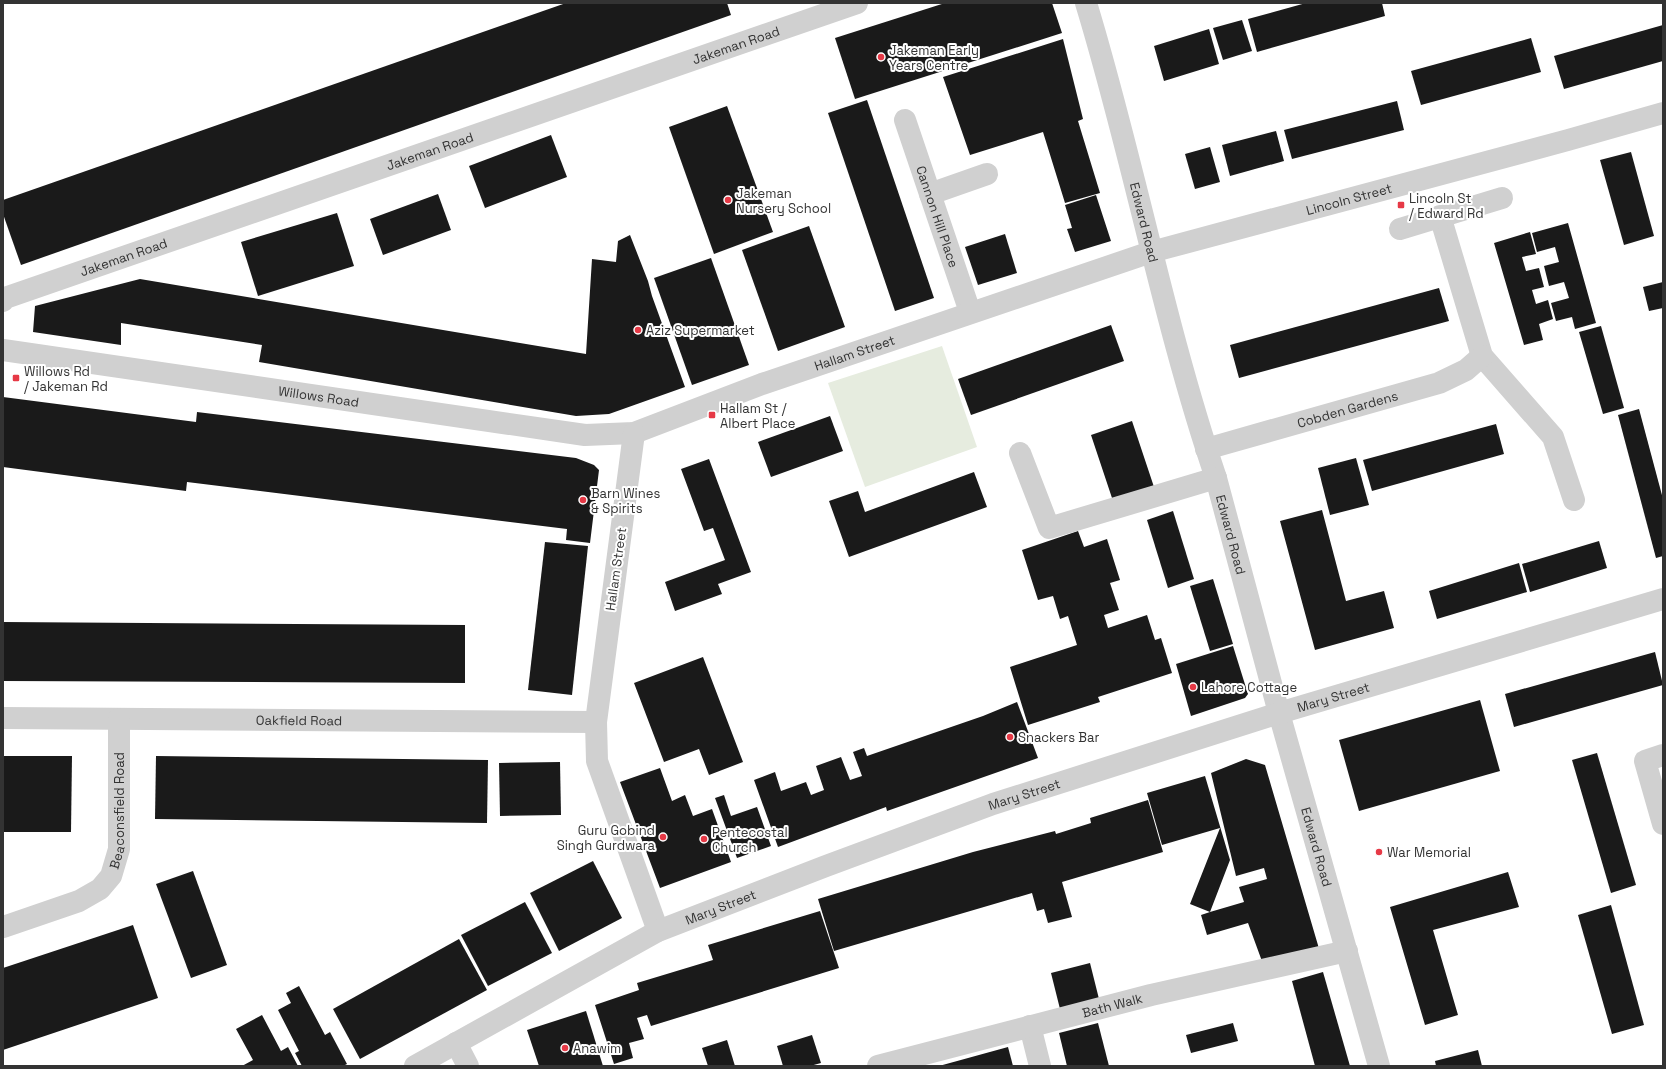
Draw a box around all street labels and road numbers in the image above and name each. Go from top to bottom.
street label: Jakeman Road [690,22,782,68]
street label: Jakeman Road [384,128,476,174]
street label: Cannon Hill Place [913,163,963,270]
street label: Lincoln Street [1304,179,1394,219]
street label: Edward Road [1126,181,1163,264]
street label: Jakeman Road [78,234,169,280]
street label: Hallam Street [812,331,897,374]
street label: Willows Road [277,382,360,410]
street label: Cobden Gardens [1295,387,1400,431]
street label: Edward Road [1212,493,1250,576]
street label: Hallam Street [602,526,630,612]
street label: Mary Street [1295,678,1372,716]
street label: Oakfield Road [256,711,342,729]
street label: Beaconsfield Road [105,752,128,871]
street label: Mary Street [986,775,1062,814]
street label: Edward Road [1298,805,1336,889]
street label: Mary Street [683,885,758,928]
street label: Bath Walk [1080,989,1144,1021]

